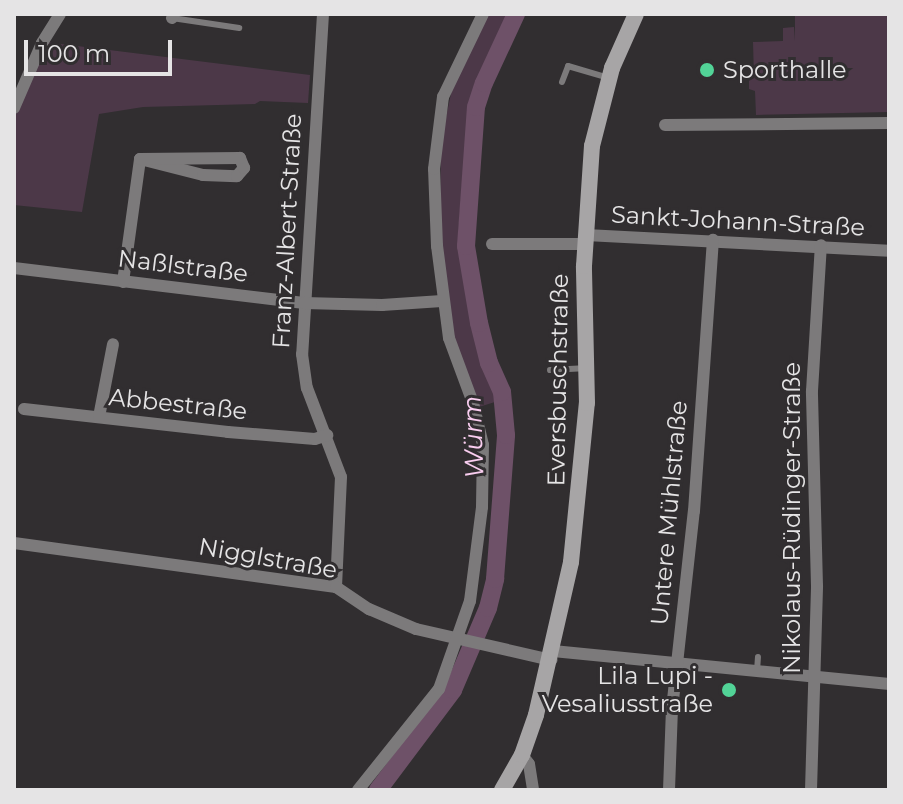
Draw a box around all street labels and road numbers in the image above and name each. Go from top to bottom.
street label: Franz-Albert-Straße [266,113,308,349]
street label: Sankt-Johann-Straße [610,200,866,242]
street label: Naßlstraße [116,244,250,288]
street label: Eversbuschstraße [542,273,574,487]
street label: Nikolaus-Rüdinger-Straße [778,362,806,674]
street label: Abbestraße [107,382,249,426]
street label: Untere Mühlstraße [645,399,693,627]
street label: Nigglstraße [197,532,339,584]

